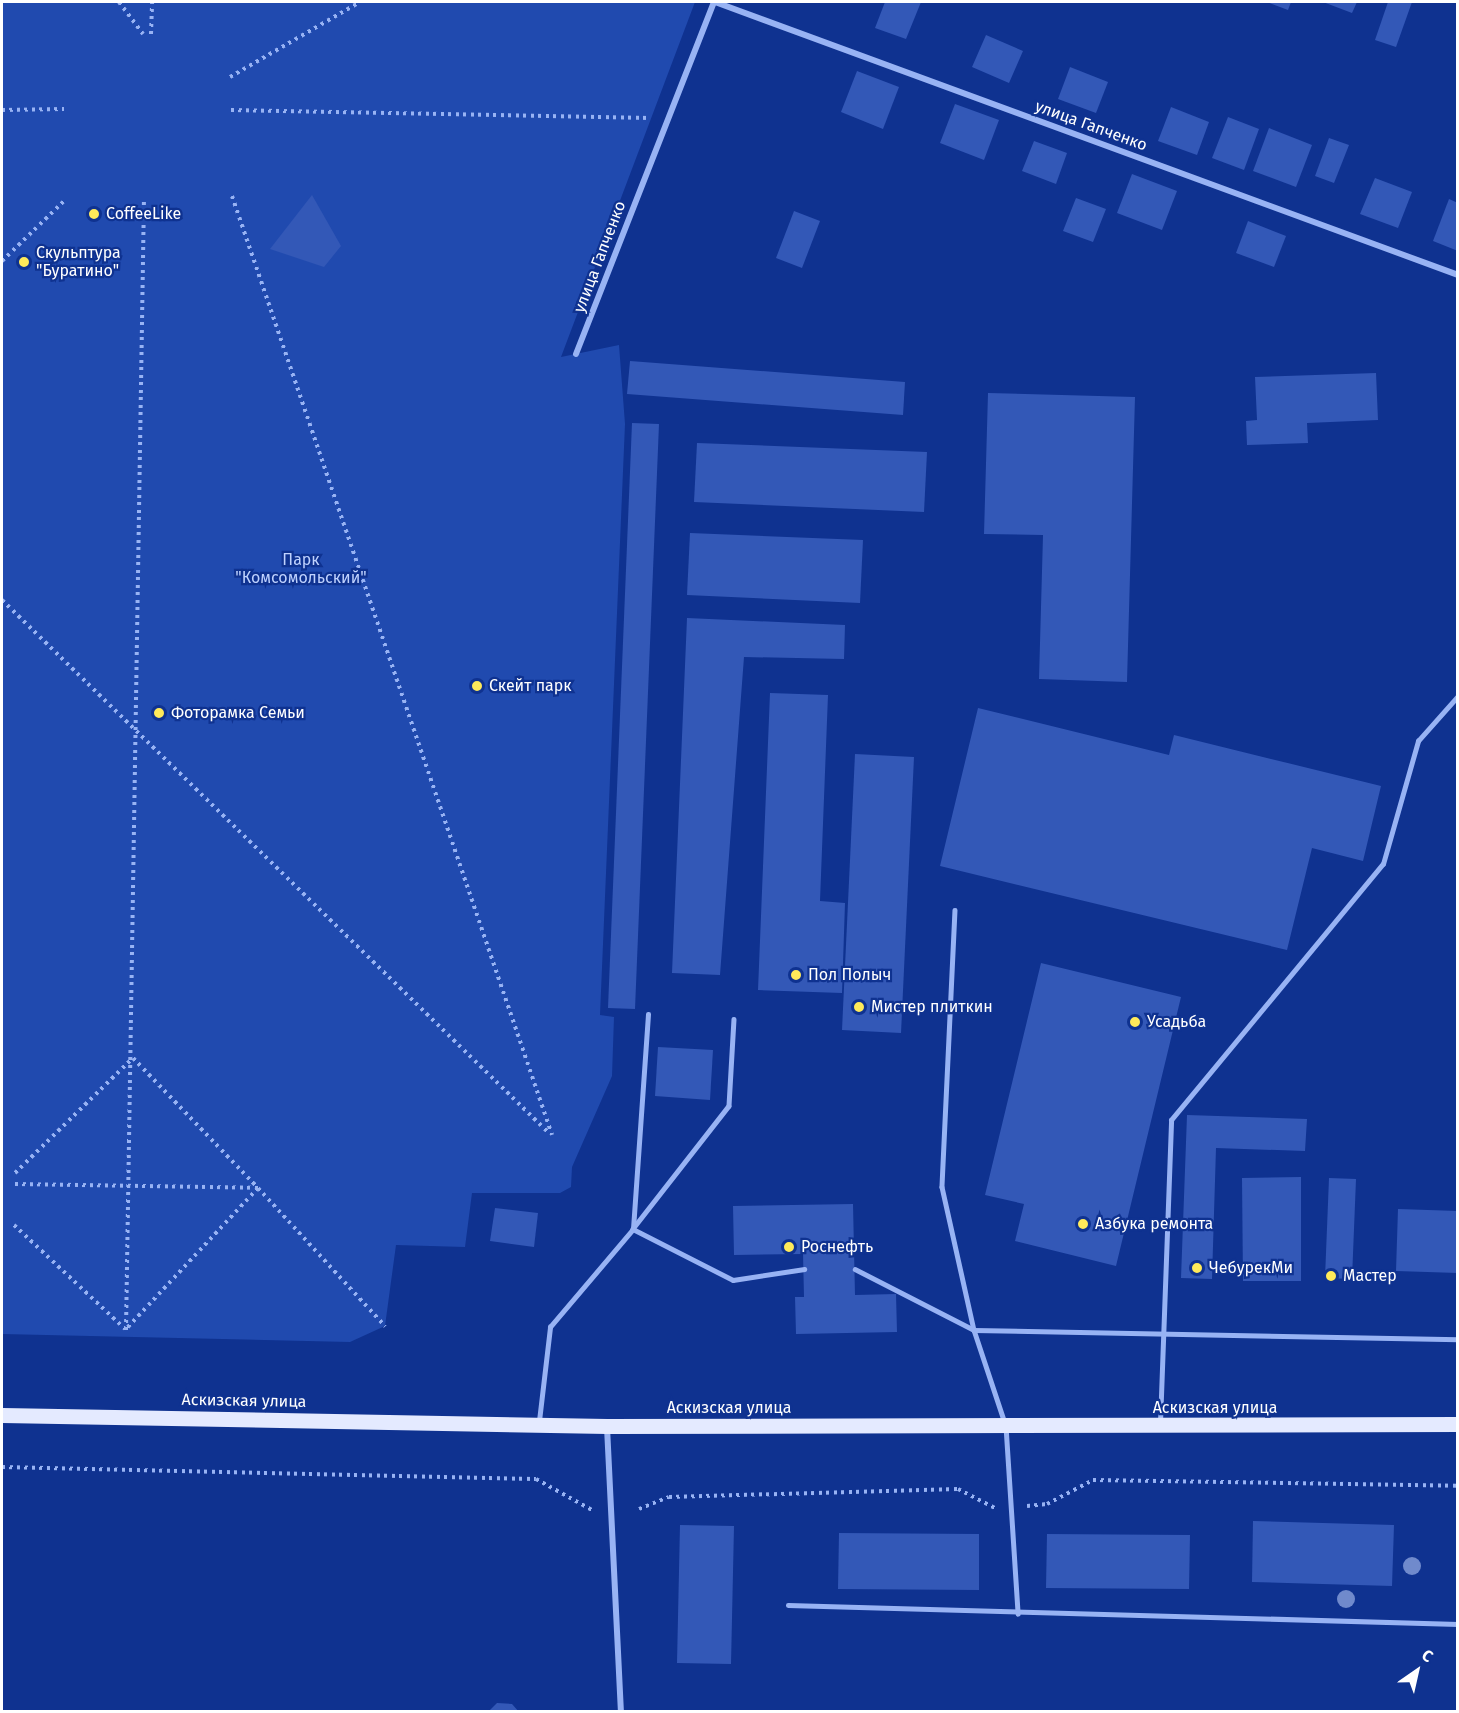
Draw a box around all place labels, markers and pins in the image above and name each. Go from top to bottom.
place label: CoffeeLike [106,204,181,224]
marker: CoffeeLike [87,207,101,221]
place label: Скульптура "Буратино" [36,243,121,281]
marker: Скульптура "Буратино" [17,255,31,269]
place label: Скейт парк [489,676,572,696]
marker: Скейт парк [470,679,484,693]
place label: Фоторамка Семьи [171,703,305,723]
marker: Фоторамка Семьи [152,706,166,720]
place label: Пол Полыч [808,965,891,985]
marker: Пол Полыч [789,968,803,982]
place label: Мистер плиткин [871,997,993,1017]
marker: Мистер плиткин [852,1000,866,1014]
place label: Усадьба [1147,1012,1206,1032]
marker: Усадьба [1128,1015,1142,1029]
place label: Азбука ремонта [1095,1214,1213,1234]
marker: Азбука ремонта [1076,1217,1090,1231]
place label: Роснефть [801,1237,873,1257]
marker: Роснефть [782,1240,796,1254]
place label: ЧебурекМи [1209,1258,1293,1278]
marker: ЧебурекМи [1190,1261,1204,1275]
place label: Мастер [1343,1266,1397,1286]
marker: Мастер [1324,1269,1338,1283]

